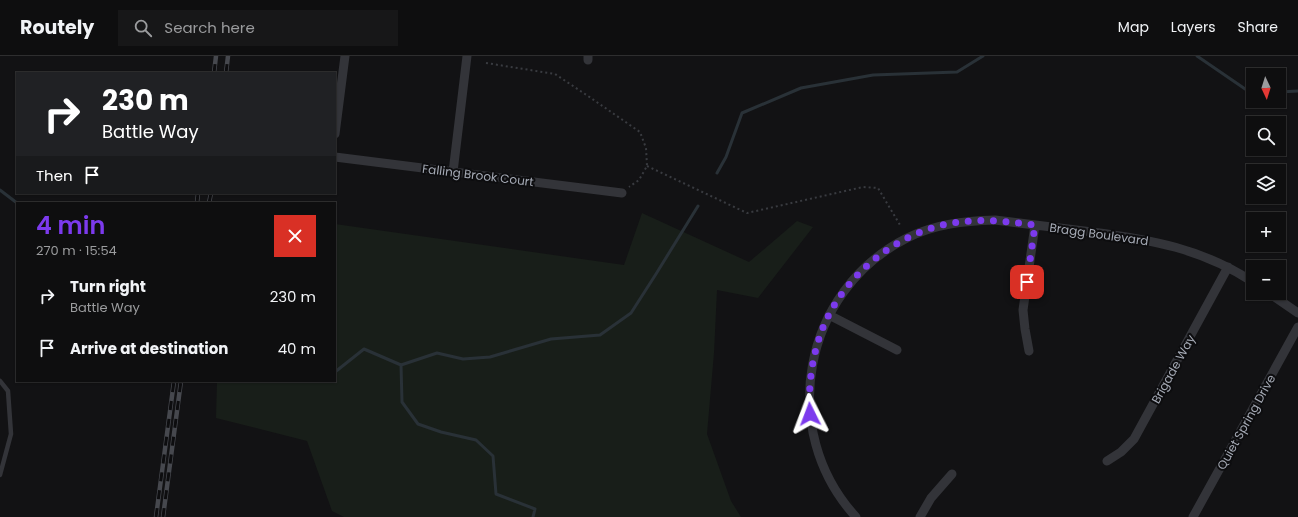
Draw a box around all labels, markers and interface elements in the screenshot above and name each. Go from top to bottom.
search box [118,10,398,46]
text: Routely [20,14,94,41]
icon: search [132,17,154,39]
text: Search here [164,17,255,38]
text: Map [1118,17,1149,37]
text: Layers [1171,17,1215,37]
text: Share [1237,17,1278,37]
north arrow [1246,68,1286,108]
map controls [1246,68,1286,300]
text: 230 m [102,81,189,120]
icon: right [36,88,88,140]
button: search [1246,116,1286,156]
text: Battle Way [102,119,199,144]
street label: Falling Brook Court [421,160,535,190]
icon: arrive [81,164,103,186]
button: layers [1246,164,1286,204]
text: Then [36,165,73,186]
text: 4 min [36,209,105,242]
button: + [1246,212,1286,252]
button: close [274,215,316,257]
street label: Bragg Boulevard [1048,219,1150,249]
text: 270 m · 15:54 [36,241,117,260]
button: − [1246,260,1286,300]
pin [1010,265,1044,299]
icon: arrive [1016,271,1038,293]
text: Turn right [70,276,146,297]
icon: right [36,285,58,307]
text: 230 m [270,286,316,307]
text: Battle Way [70,298,140,317]
street label: Brigade Way [1147,331,1199,407]
icon: arrive [36,337,58,359]
text: Arrive at destination [70,338,228,359]
text: 40 m [278,338,316,359]
street label: Quiet Spring Drive [1213,371,1279,473]
position arrow [789,393,831,435]

